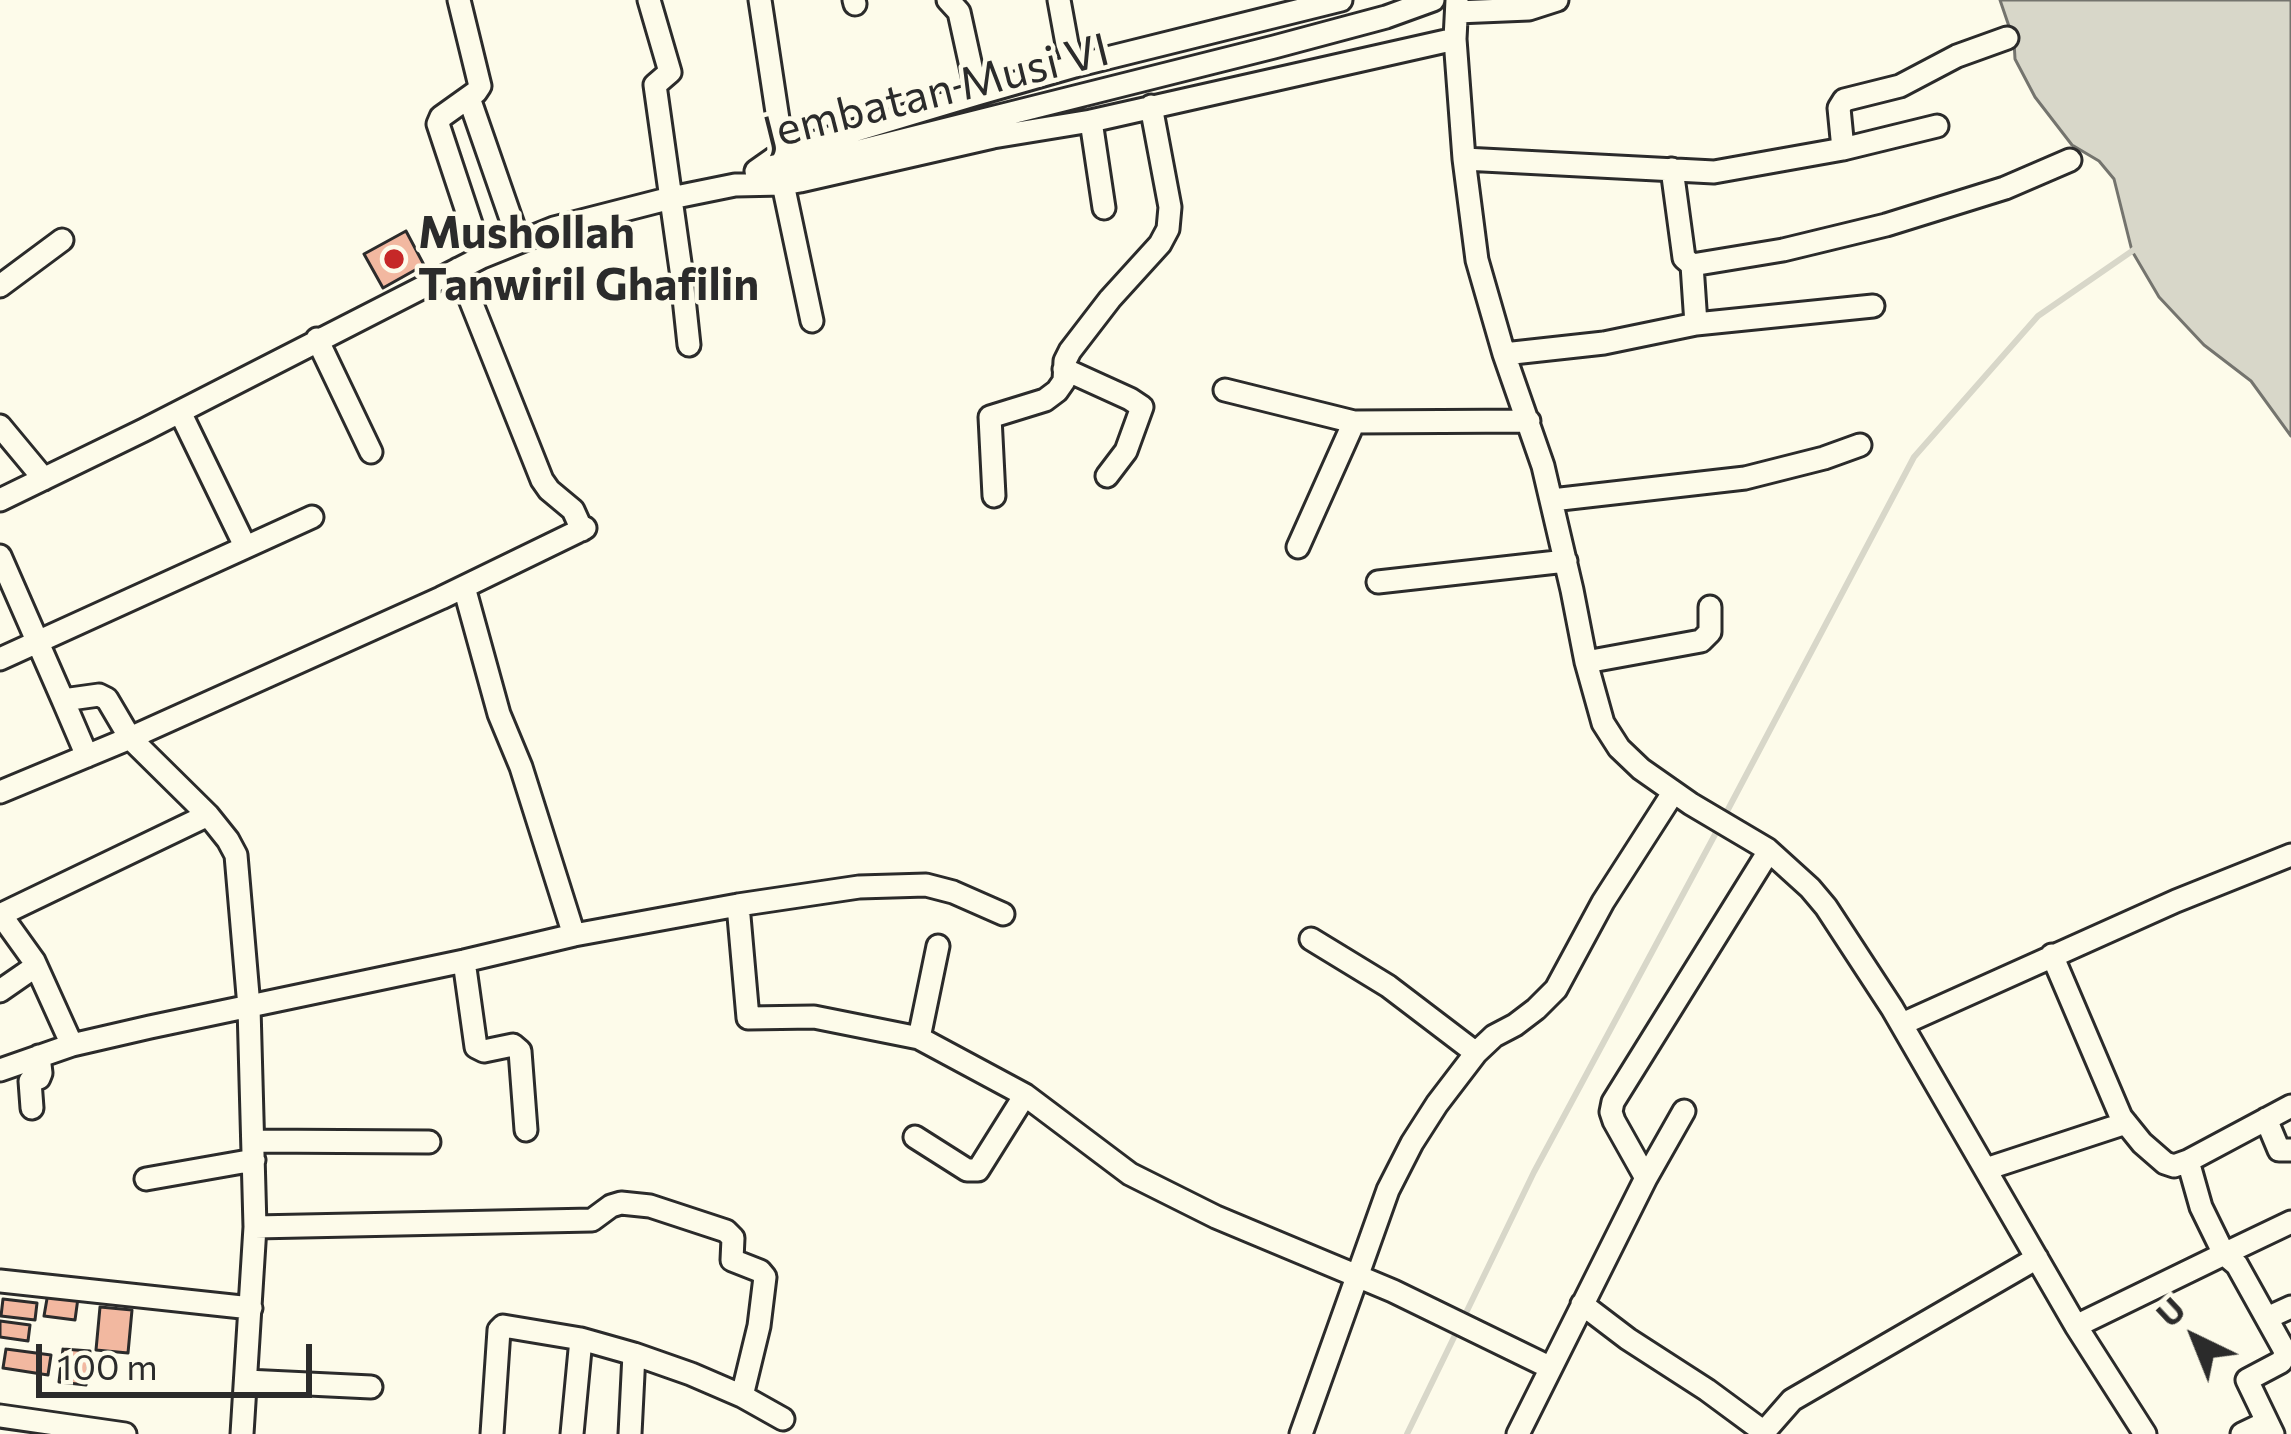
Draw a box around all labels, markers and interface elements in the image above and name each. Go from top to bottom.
street label: Jembatan Musi VI [757,23,1115,161]
place label: Mushollah Tanwiril Ghafilin [418,206,759,312]
marker: Mushollah Tanwiril Ghafilin [381,246,407,272]
north arrow [2135,1278,2255,1398]
text: U [2147,1288,2193,1335]
scale bar [42,1320,318,1394]
text: 100 m [57,1343,158,1387]

